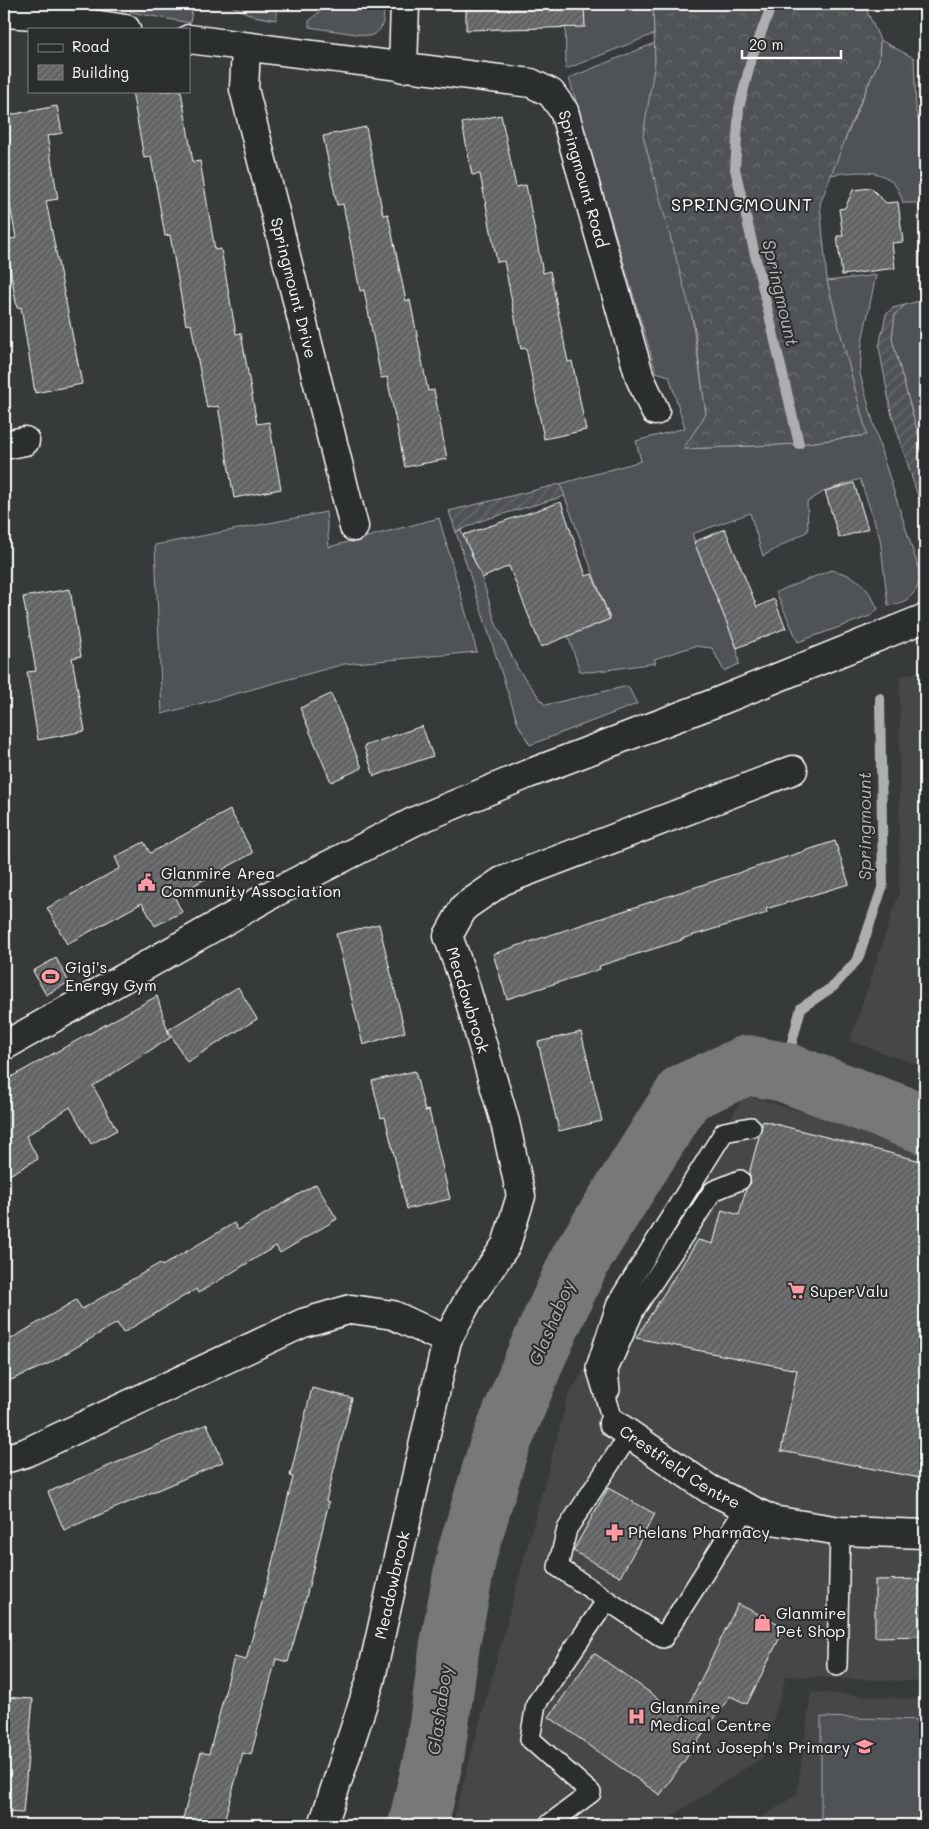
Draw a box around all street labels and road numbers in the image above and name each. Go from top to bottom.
street label: Springmount Road [554,108,613,250]
street label: Springmount Drive [267,215,322,360]
street label: Meadowbrook [442,944,495,1056]
street label: Crestfield Centre [616,1420,744,1513]
street label: Meadowbrook [369,1529,414,1641]

